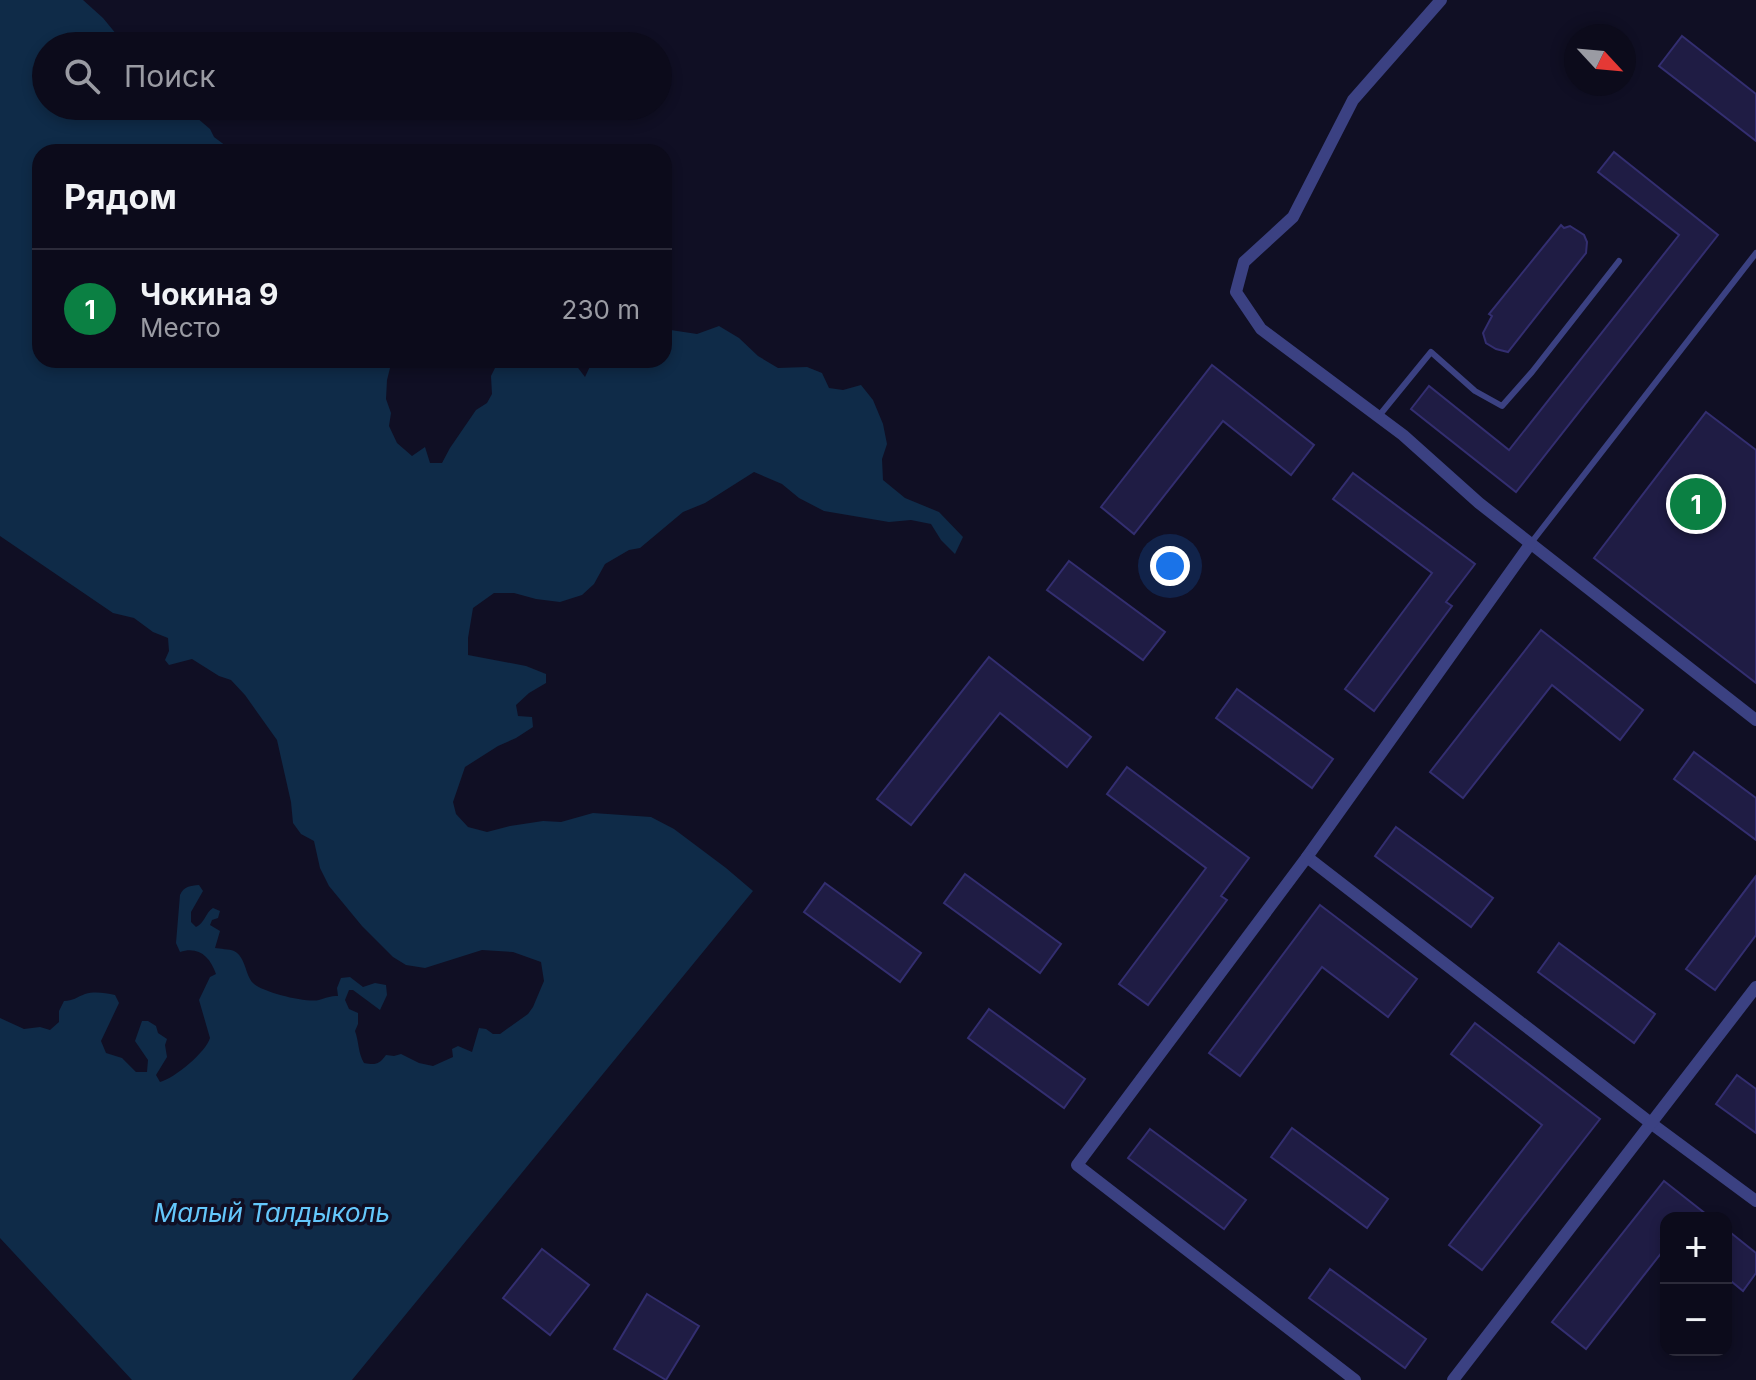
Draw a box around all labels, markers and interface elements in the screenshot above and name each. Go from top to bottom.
north arrow [1564,24,1636,96]
search box [32,32,672,120]
icon: search [60,54,104,98]
text: Поиск [124,58,215,94]
text: Рядом [64,176,177,217]
text: Чокина 9 [140,276,278,312]
text: 1 [84,294,96,325]
text: 230 m [562,294,640,325]
text: Место [140,312,221,343]
pin: 1 [1670,474,1722,534]
your location [1150,546,1190,586]
water label: Малый Талдыколь [154,1197,390,1228]
map controls [1660,1212,1732,1356]
button: + [1660,1212,1732,1284]
button: − [1660,1284,1732,1356]

